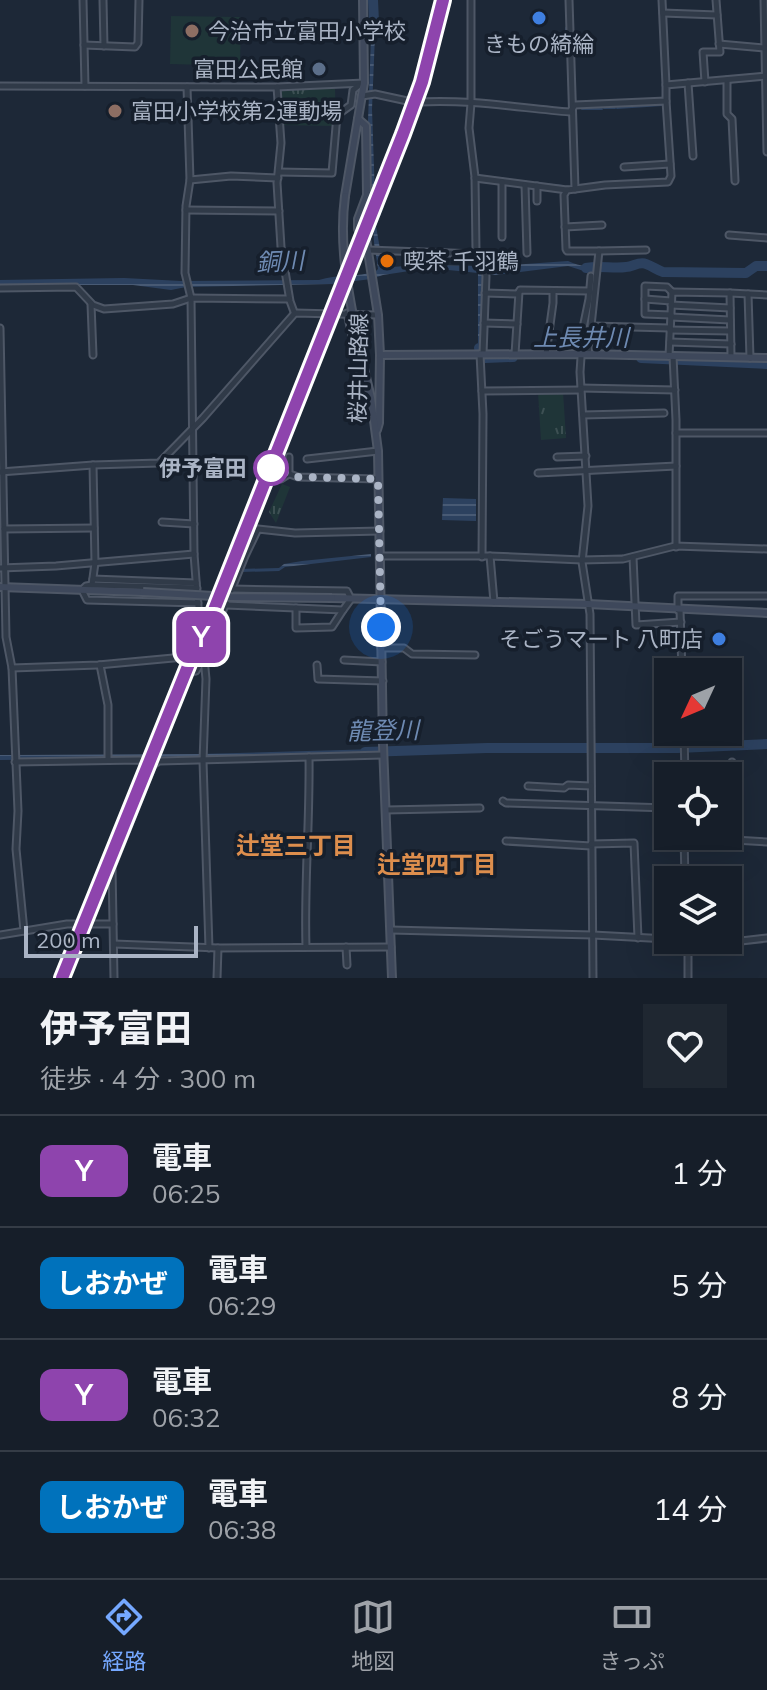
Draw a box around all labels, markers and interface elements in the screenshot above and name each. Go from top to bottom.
marker: きもの綺綸 [530,9,548,27]
place label: 今治市立富田小学校 [208,17,406,45]
marker: 今治市立富田小学校 [183,22,201,40]
place label: きもの綺綸 [484,30,594,58]
place label: 富田公民館 [193,55,303,83]
marker: 富田公民館 [310,60,328,78]
place label: 富田小学校第2運動場 [131,97,342,125]
marker: 富田小学校第2運動場 [106,102,124,120]
water label: 銅川 [255,245,308,277]
place label: 喫茶 千羽鶴 [403,247,519,275]
marker: 喫茶 千羽鶴 [378,252,396,270]
street label: 桜井山路線 [343,313,373,423]
water label: 上長井川 [533,322,632,352]
marker: 伊予富田 [254,451,288,485]
place label: 伊予富田 [159,454,247,482]
your location [361,607,401,647]
line badge: Y [175,611,227,663]
text: Y [192,619,210,654]
place label: そごうマート 八町店 [499,625,703,653]
marker: そごうマート 八町店 [710,630,728,648]
north arrow [654,658,742,746]
map controls [654,658,742,954]
water label: 龍登川 [347,714,422,746]
button: locate [654,762,742,850]
district label: 辻堂三丁目 [236,830,356,860]
district label: 辻堂四丁目 [377,849,497,879]
button: layers [654,866,742,954]
scale bar [24,922,198,958]
text: 200 m [36,926,101,954]
text: 伊予富田 [40,1004,192,1052]
button: heart [643,1004,727,1088]
text: 徒歩 · 4 分 · 300 m [40,1062,256,1095]
text: 電車 [152,1138,212,1176]
text: Y [75,1153,93,1188]
text: 1 分 [671,1154,727,1192]
text: 06:25 [152,1177,220,1210]
text: 電車 [208,1250,268,1288]
text: しおかぜ [56,1265,168,1300]
text: 5 分 [671,1266,727,1304]
text: 06:29 [208,1289,276,1322]
text: 電車 [152,1362,212,1400]
text: Y [75,1377,93,1412]
text: 8 分 [671,1378,727,1416]
text: 06:32 [152,1401,220,1434]
text: 電車 [208,1474,268,1512]
text: しおかぜ [56,1489,168,1524]
text: 14 分 [653,1490,727,1528]
text: 06:38 [208,1513,276,1546]
tab: 経路 [102,1595,146,1675]
tab: 地図 [351,1595,395,1675]
tab: きっぷ [600,1595,665,1675]

